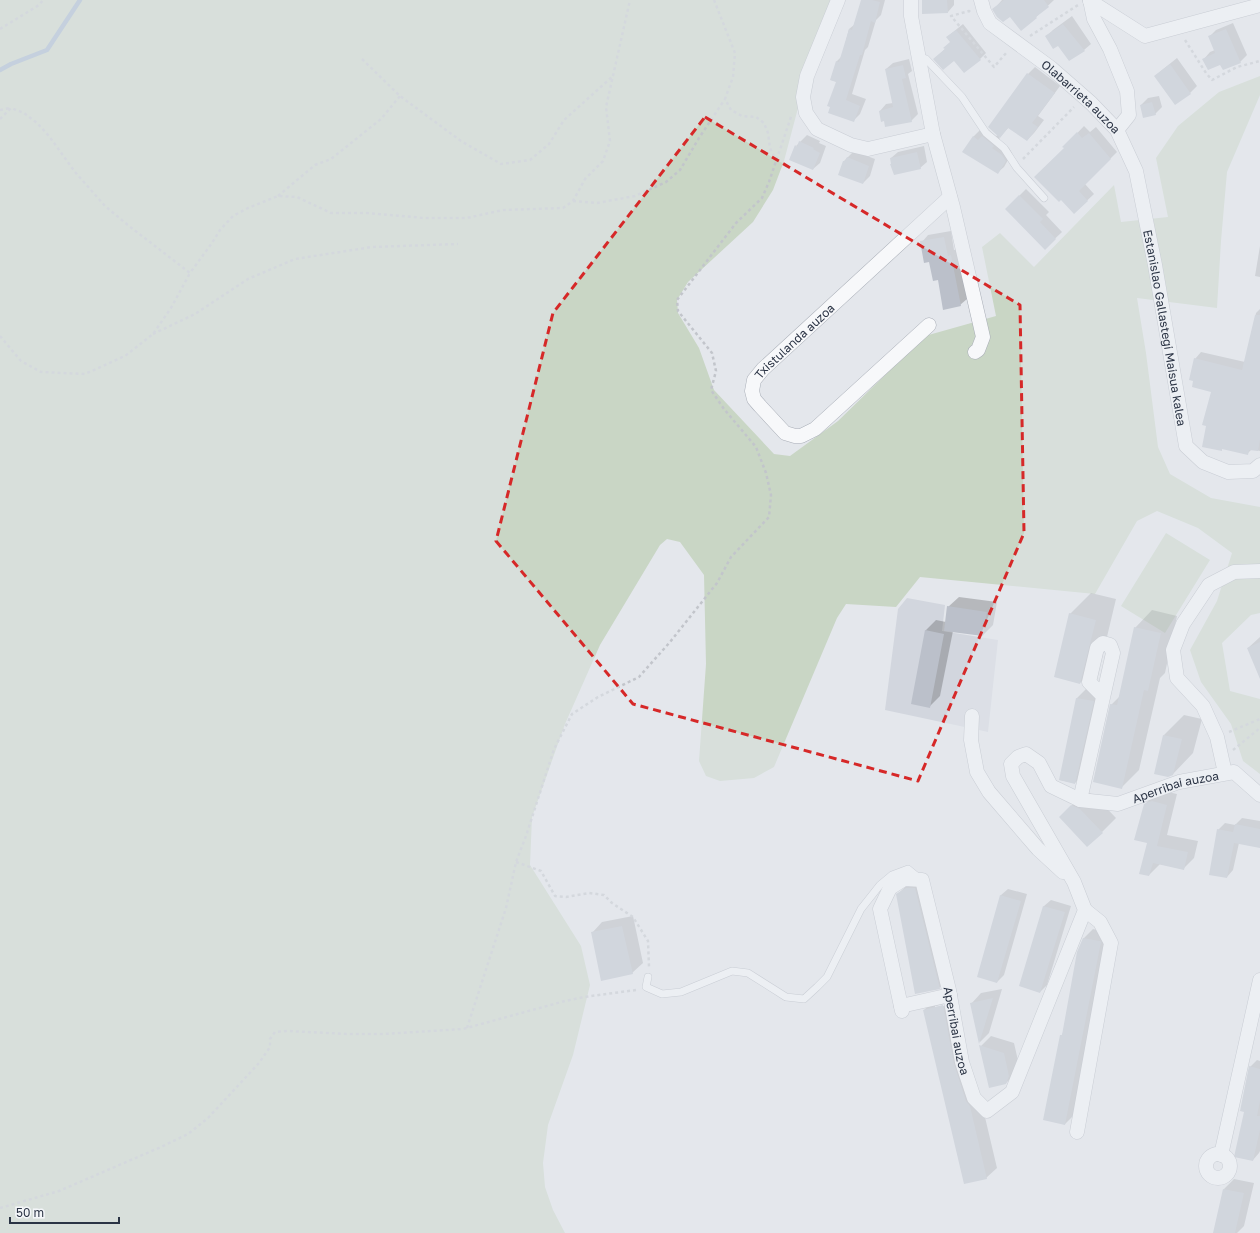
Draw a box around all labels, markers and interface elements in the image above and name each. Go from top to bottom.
street label: Olabarrieta auzoa [1039,56,1124,136]
street label: Estanislao Gallastegi Maisua kalea [1141,228,1190,427]
street label: Txistulanda auzoa [751,300,837,382]
street label: Aperribai auzoa [1130,767,1220,806]
street label: Aperribai auzoa [941,985,973,1077]
scale bar [10,1199,119,1225]
text: 50 m [16,1205,44,1220]

